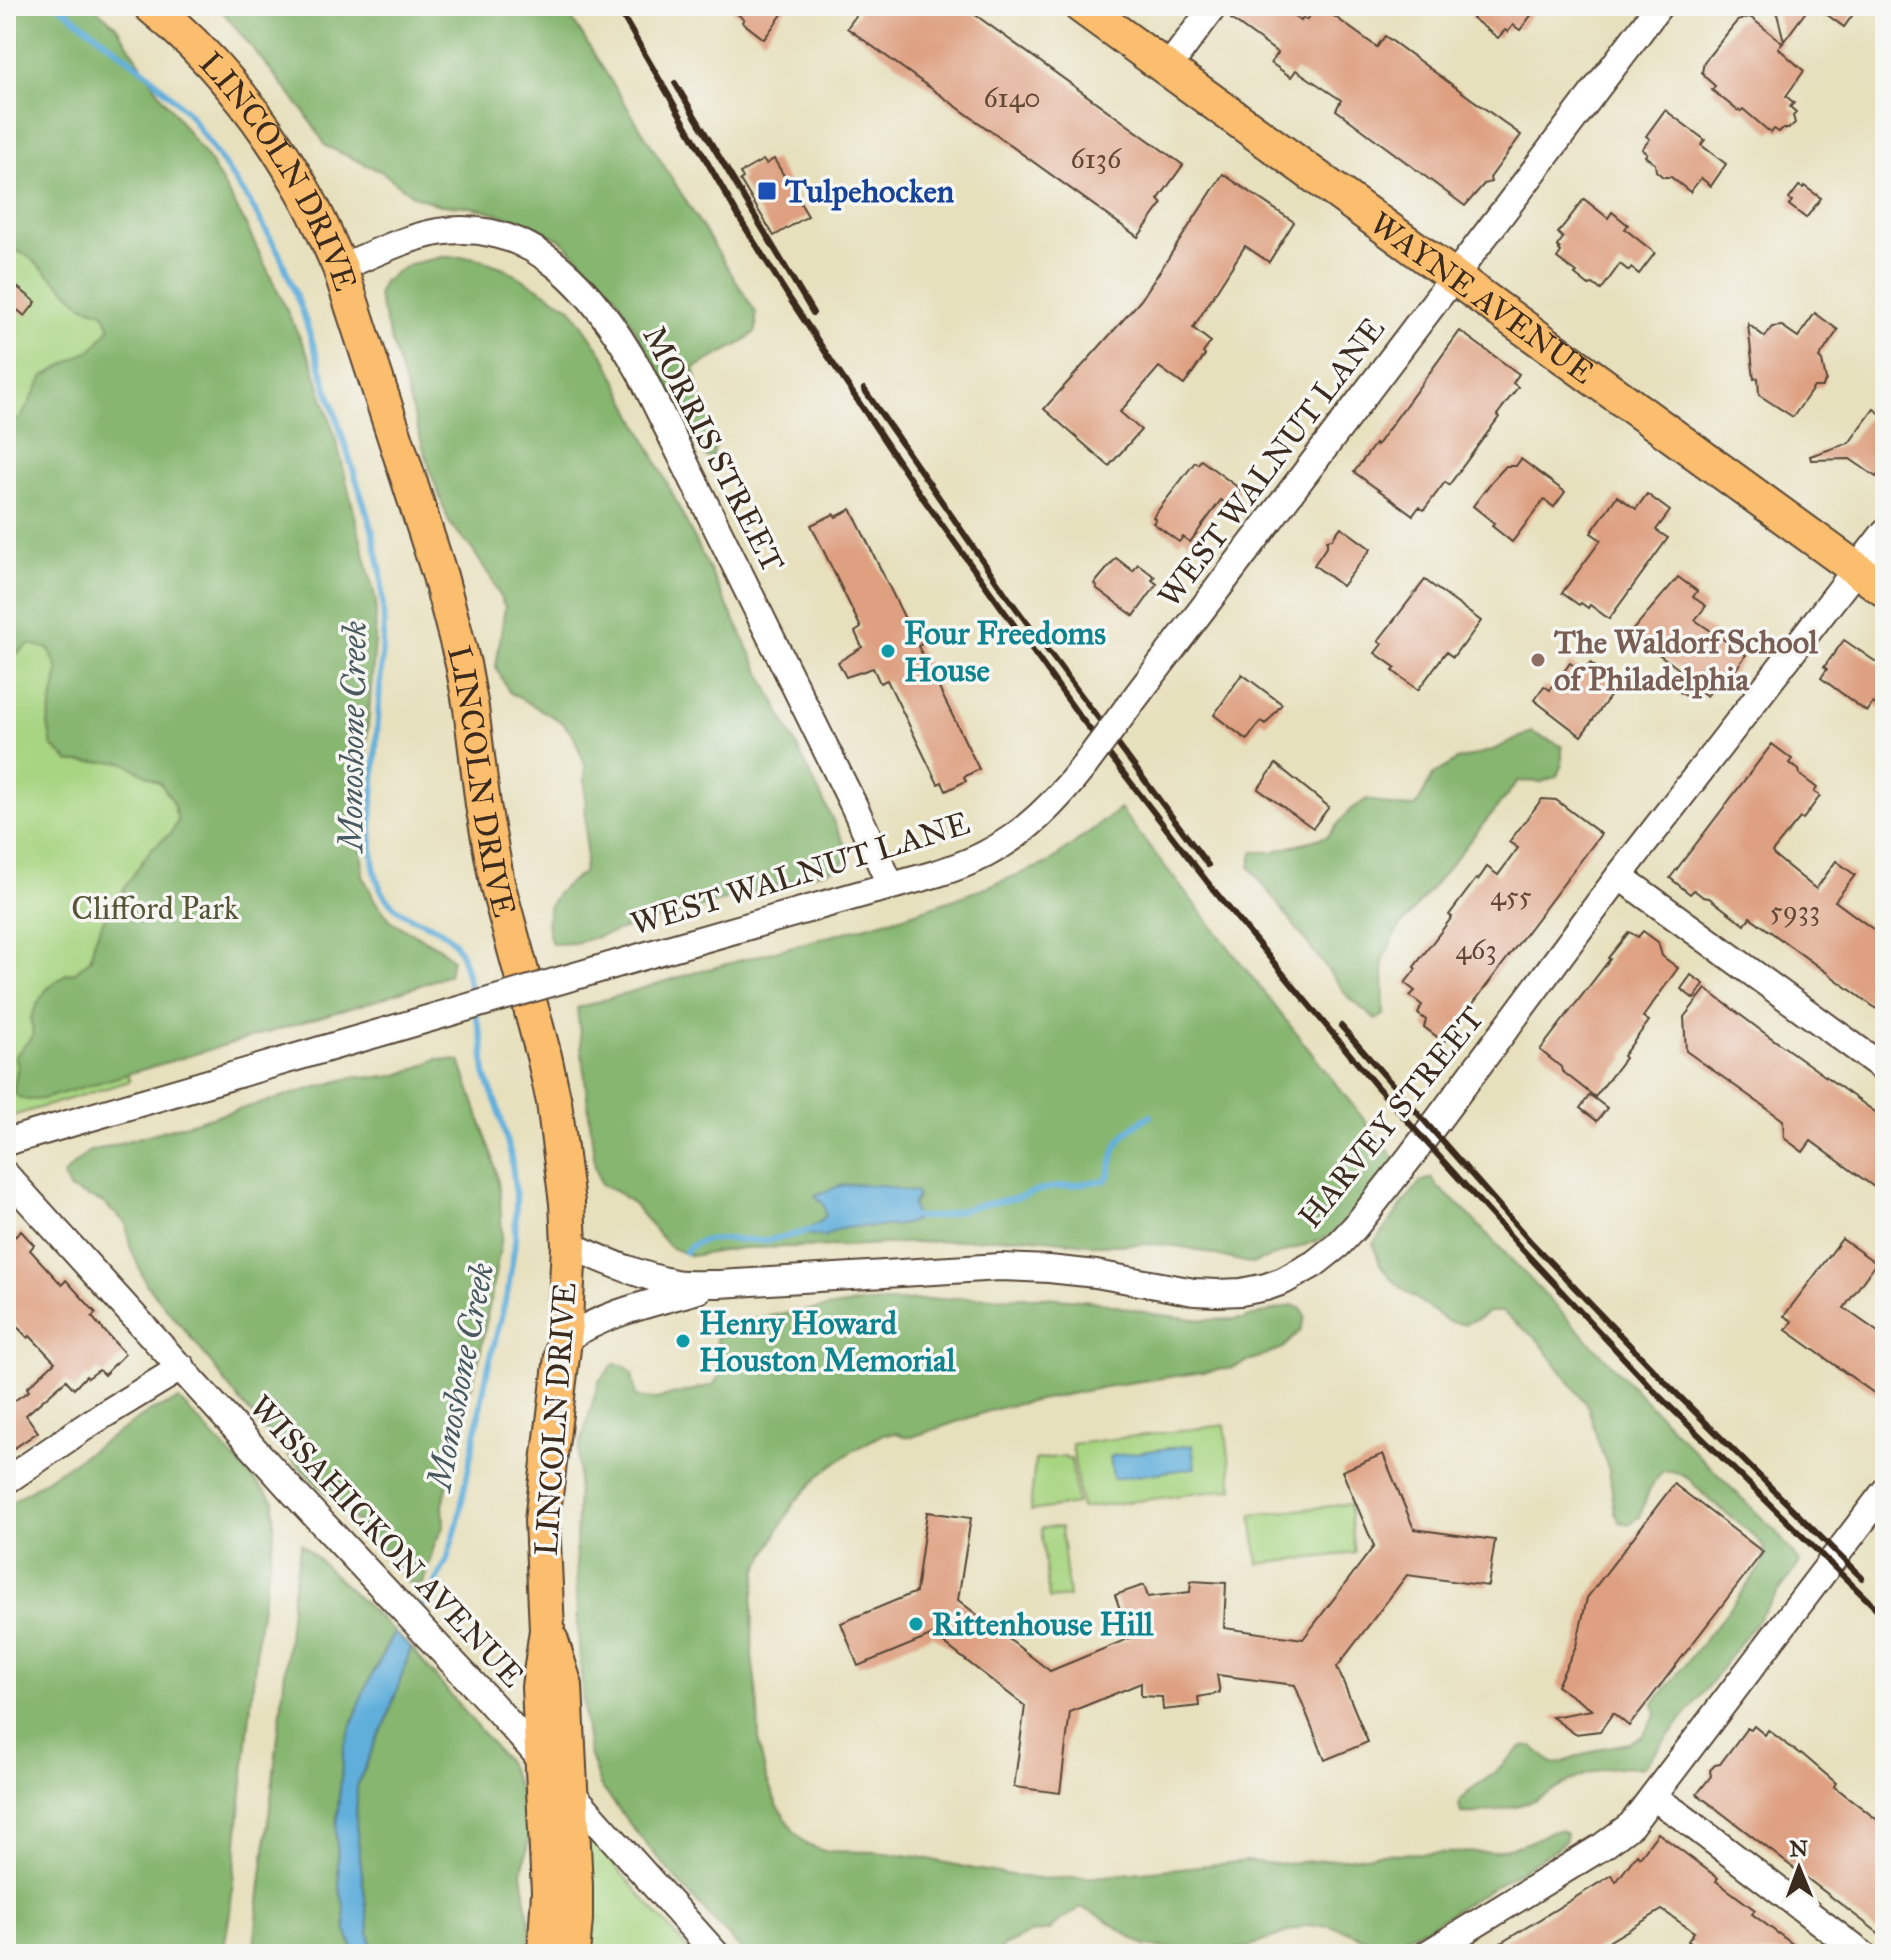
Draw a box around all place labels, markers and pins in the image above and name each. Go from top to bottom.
place label: Tulpehocken [785,172,955,211]
marker: Tulpehocken [756,180,778,202]
place label: Four Freedoms House [904,614,1106,690]
place label: The Waldorf School of Philadelphia [1554,623,1819,699]
marker: Four Freedoms House [879,642,897,660]
marker: The Waldorf School of Philadelphia [1529,651,1547,669]
place label: Henry Howard Houston Memorial [699,1304,957,1380]
marker: Henry Howard Houston Memorial [674,1332,692,1350]
place label: Rittenhouse Hill [932,1605,1155,1644]
marker: Rittenhouse Hill [907,1615,925,1633]

